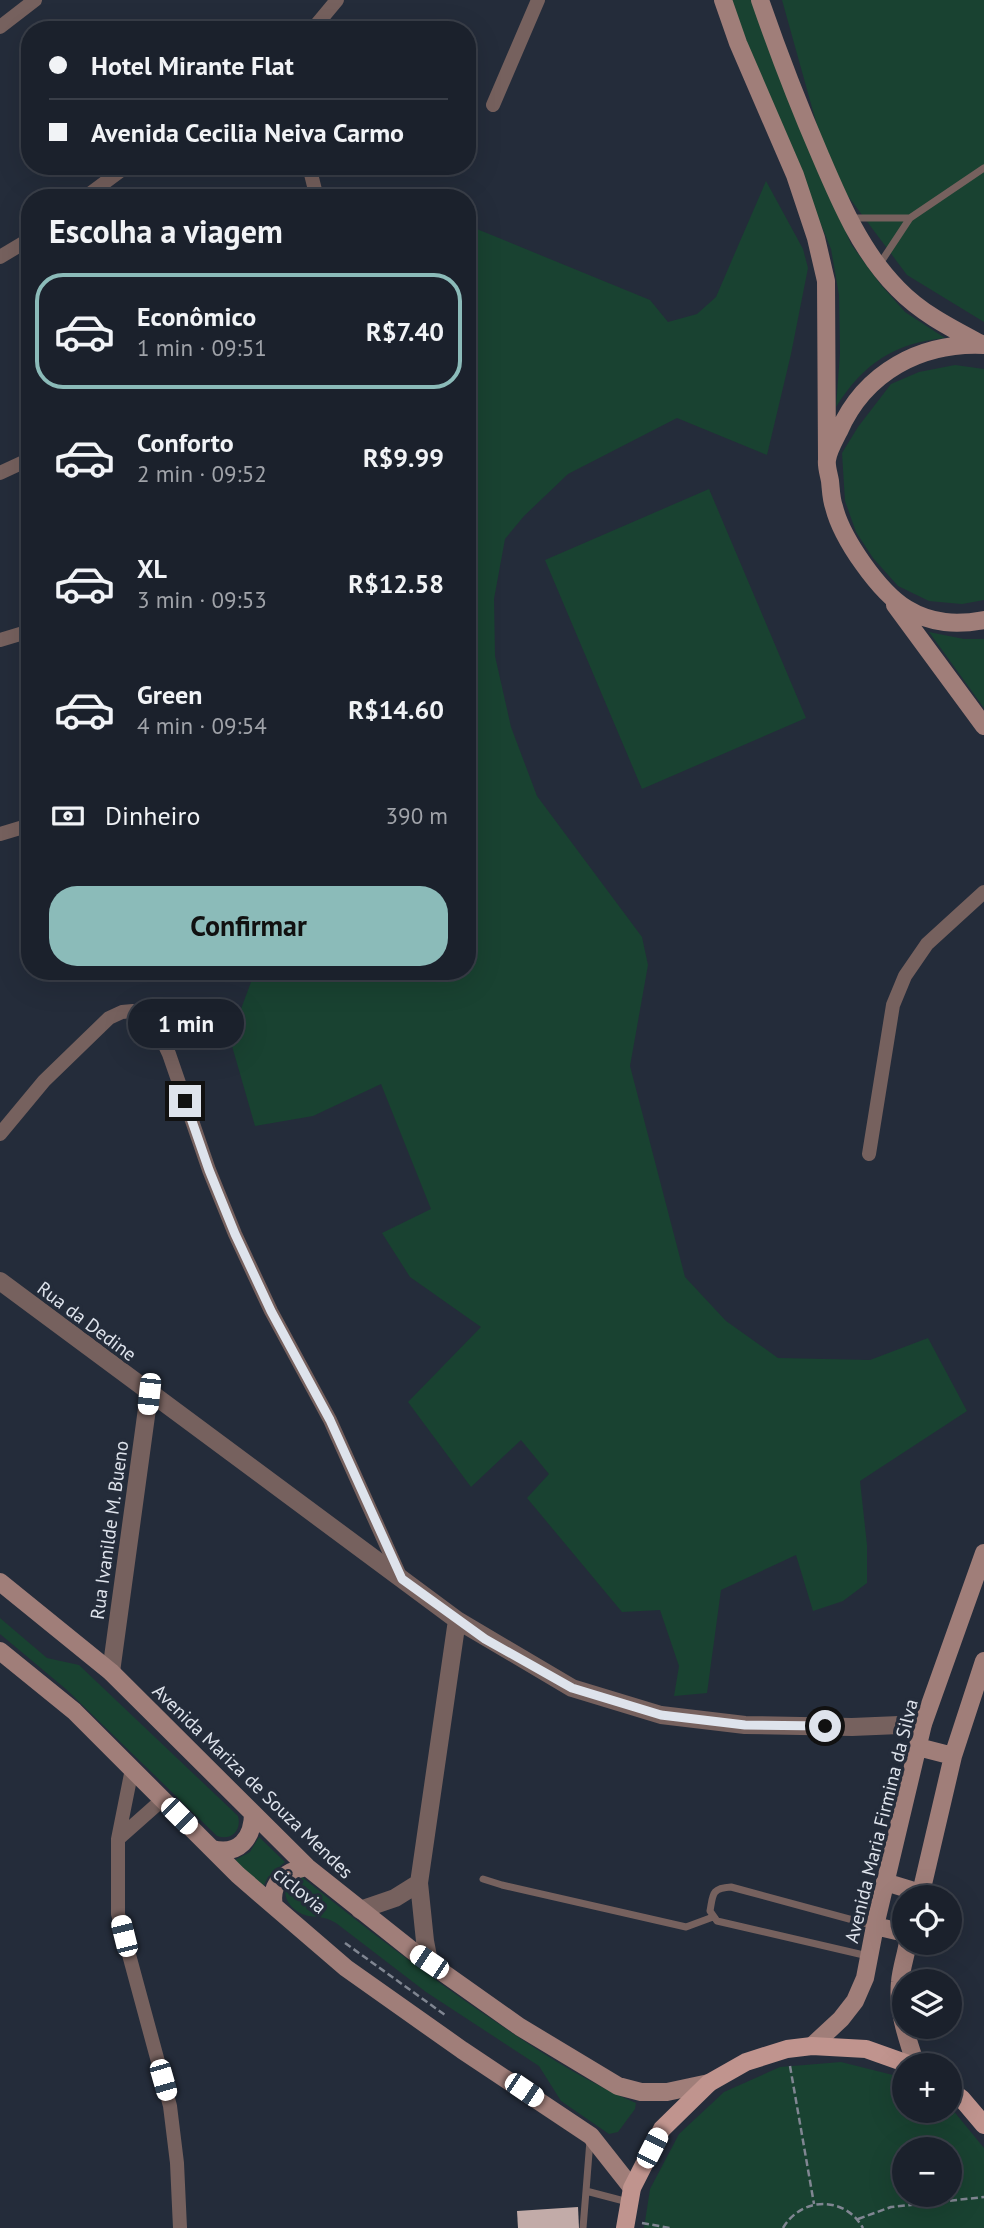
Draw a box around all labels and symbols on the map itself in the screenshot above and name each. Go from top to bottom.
callout: 1 min [127,1000,243,1048]
route end [169,1085,201,1117]
street label: Rua da Dedine [33,1276,141,1366]
car [137,1372,162,1416]
street label: Rua Ivanilde M. Bueno [85,1439,133,1621]
street label: Avenida Mariza de Souza Mendes [148,1679,358,1883]
street label: Avenida Maria Firmina da Silva [839,1697,923,1945]
route start [809,1710,841,1742]
car [157,1794,202,1838]
street label: ciclovia [269,1861,331,1919]
car [109,1913,140,1959]
car [406,1942,453,1982]
car [148,2057,179,2103]
car [501,2070,548,2110]
car [634,2125,671,2171]

